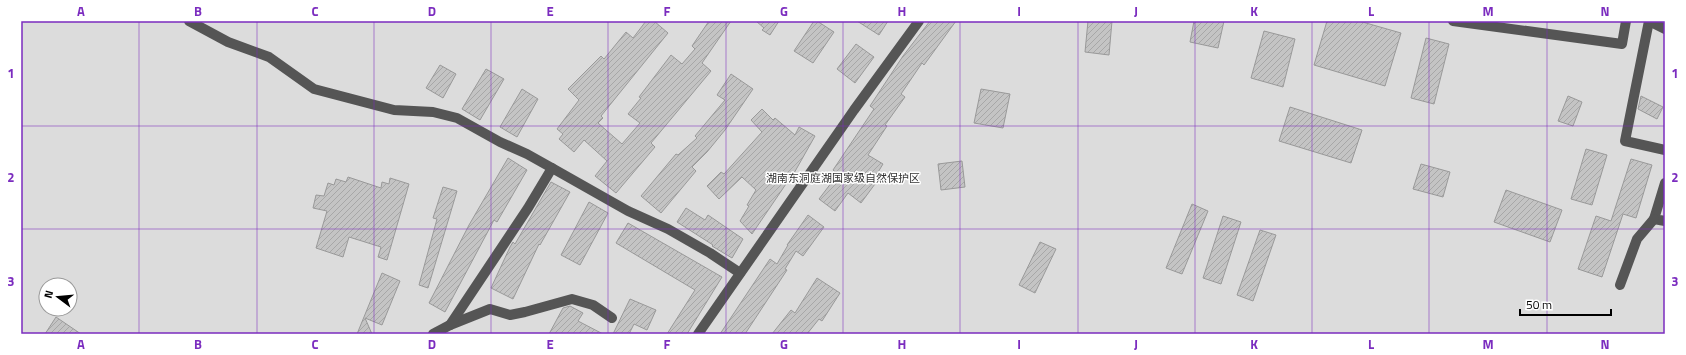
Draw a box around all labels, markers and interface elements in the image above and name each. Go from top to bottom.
text: A [77,1,85,21]
text: B [194,1,202,21]
text: C [311,1,319,21]
text: D [428,1,436,21]
text: E [546,1,554,21]
text: F [664,1,671,21]
text: G [780,1,788,21]
text: H [898,1,906,21]
text: I [1017,1,1021,21]
text: J [1134,1,1138,21]
text: K [1250,1,1258,21]
text: L [1368,1,1374,21]
text: M [1482,1,1494,21]
text: N [1600,1,1610,21]
text: 1 [7,63,15,83]
text: 1 [1671,63,1679,83]
text: 2 [7,167,15,187]
text: 2 [1671,167,1679,187]
park label: 湖南东洞庭湖国家级自然保护区 [766,170,920,186]
text: 3 [7,271,15,291]
text: 3 [1671,271,1679,291]
north arrow [38,277,78,317]
text: N [40,288,57,300]
scale bar [1520,291,1611,317]
text: 50 m [1526,295,1552,314]
text: A [77,334,85,354]
text: B [194,334,202,354]
text: C [311,334,319,354]
text: D [428,334,436,354]
text: E [546,334,554,354]
text: F [664,334,671,354]
text: G [780,334,788,354]
text: H [898,334,906,354]
text: I [1017,334,1021,354]
text: J [1134,334,1138,354]
text: K [1250,334,1258,354]
text: L [1368,334,1374,354]
text: M [1482,334,1494,354]
text: N [1600,334,1610,354]

